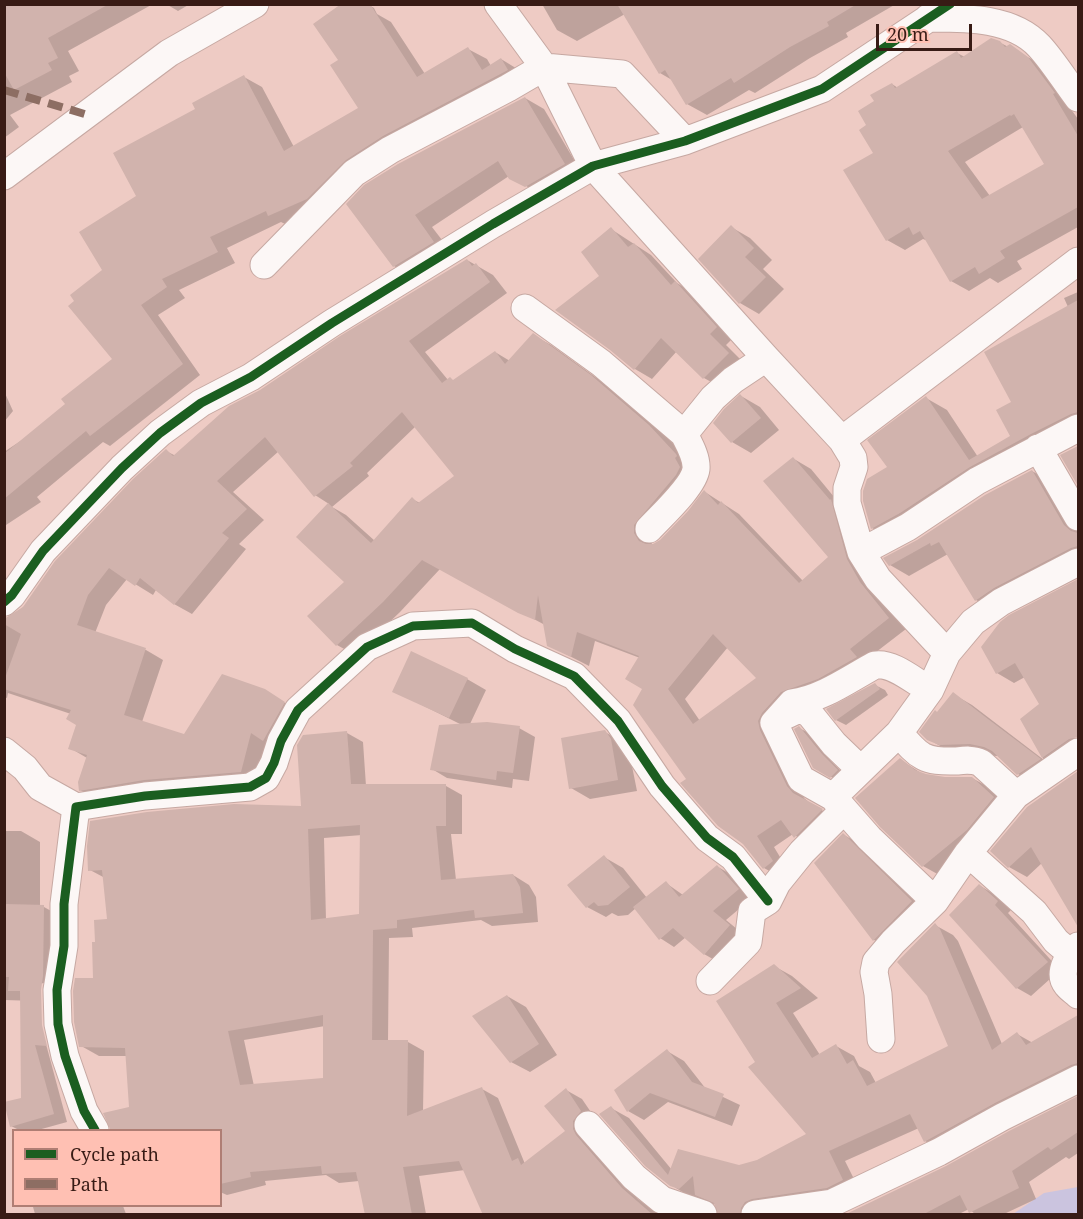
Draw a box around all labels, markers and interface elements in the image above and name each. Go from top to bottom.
scale bar [879,12,975,50]
text: 20 m [887,22,929,46]
legend [12,1129,222,1207]
text: Cycle path [70,1142,159,1166]
text: Path [70,1172,109,1196]

